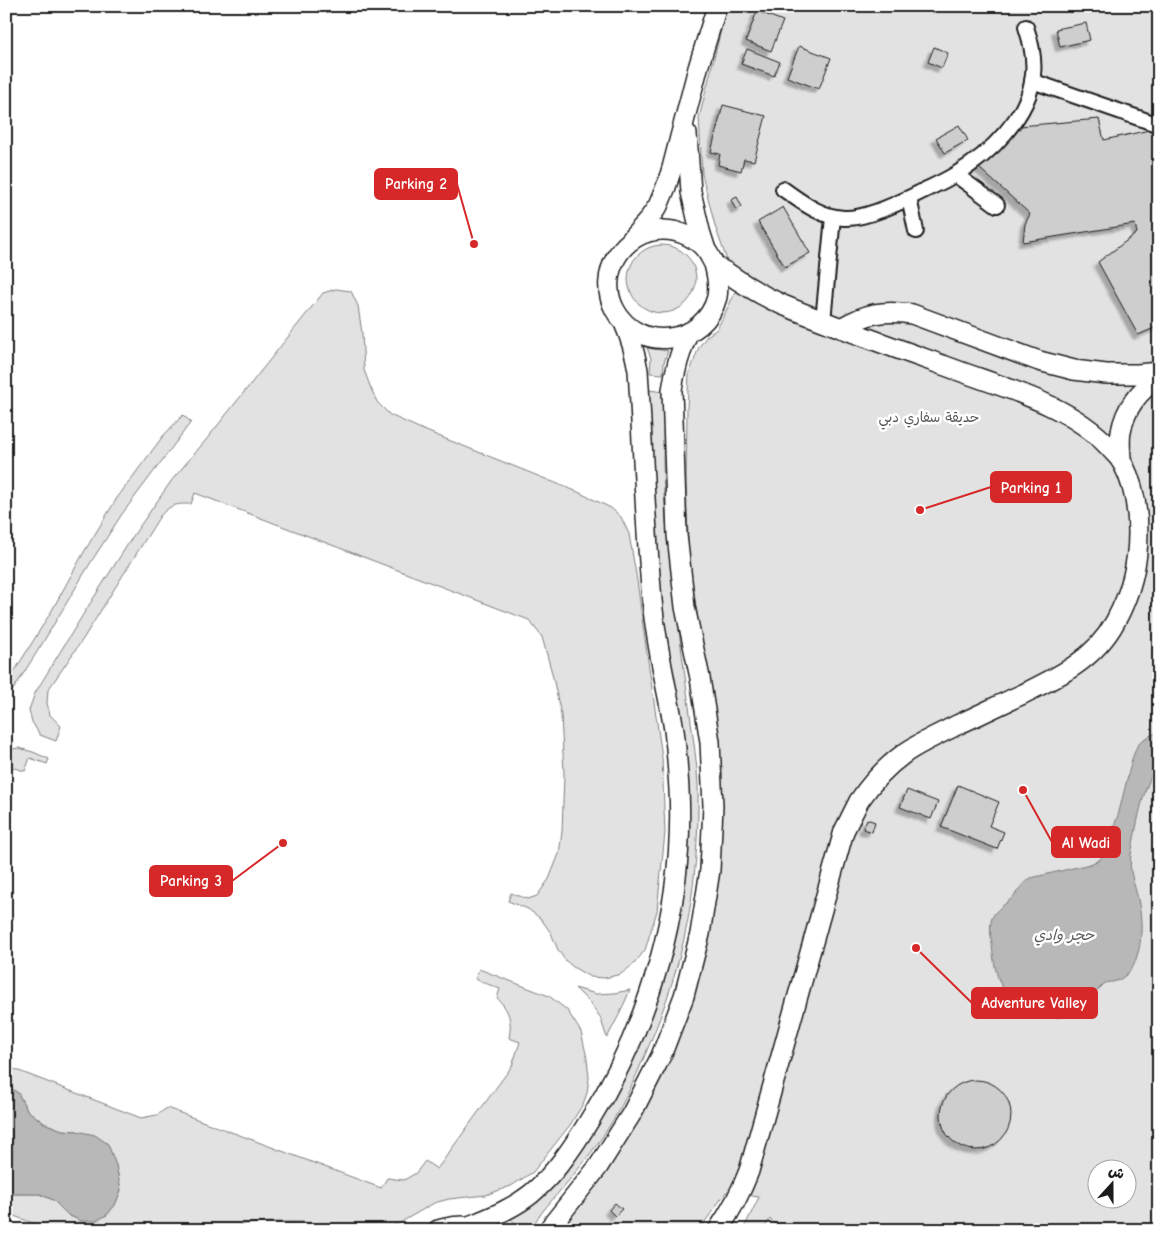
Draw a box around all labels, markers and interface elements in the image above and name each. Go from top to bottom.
callout: Parking 2 [375,169,457,199]
text: Parking 2 [385,175,447,193]
park label: حديقة سفاري دبي [879,409,979,430]
callout: Parking 1 [991,472,1071,502]
text: Parking 1 [1001,479,1061,497]
callout: Al Wadi [1052,827,1120,857]
text: Al Wadi [1062,834,1110,852]
callout: Parking 3 [150,866,232,896]
text: Parking 3 [160,872,222,890]
water label: حجر وادي [1034,926,1095,946]
callout: Adventure Valley [972,988,1097,1018]
text: Adventure Valley [981,994,1087,1012]
north arrow [1088,1158,1138,1208]
text: ش [1106,1162,1127,1183]

